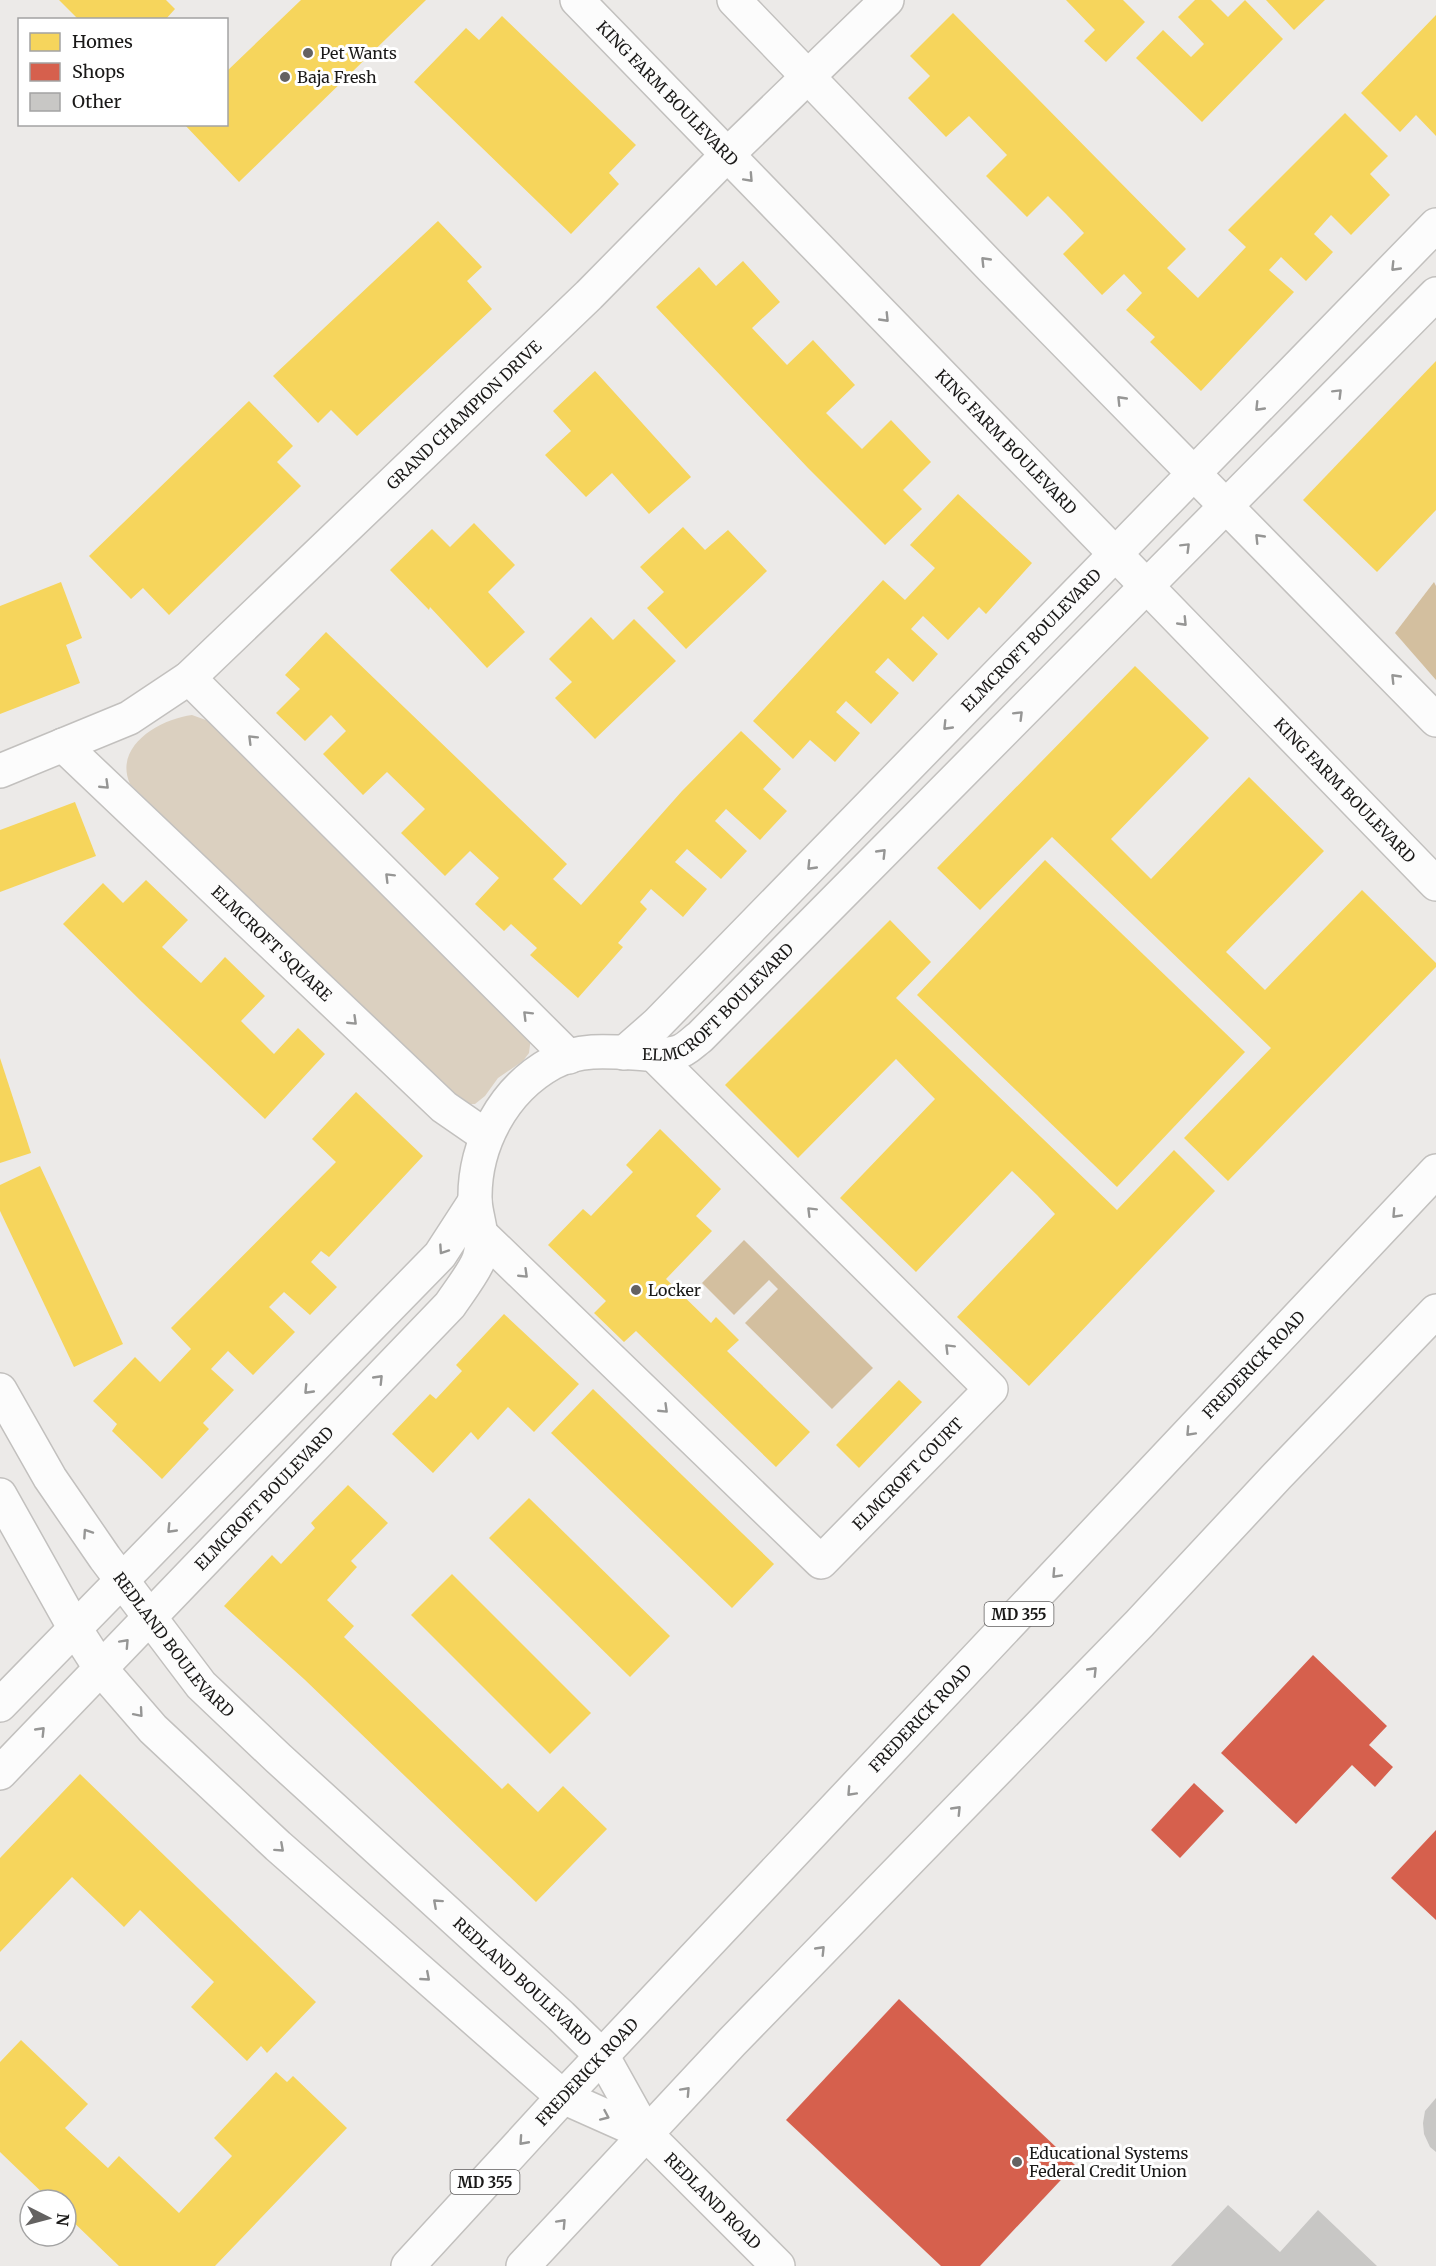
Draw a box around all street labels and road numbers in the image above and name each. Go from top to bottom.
street label: KING FARM BOULEVARD [593,17,743,170]
street label: GRAND CHAMPION DRIVE [382,336,546,494]
street label: KING FARM BOULEVARD [931,365,1081,518]
street label: ELMCROFT BOULEVARD [957,565,1105,716]
street label: KING FARM BOULEVARD [1270,714,1420,867]
street label: ELMCROFT SQUARE [207,882,337,1006]
street label: ELMCROFT BOULEVARD [642,939,798,1065]
street label: FREDERICK ROAD [1198,1306,1309,1423]
street label: ELMCROFT COURT [848,1414,967,1534]
street label: ELMCROFT BOULEVARD [190,1422,338,1574]
street label: REDLAND BOULEVARD [109,1568,238,1721]
road number: MD 355 [984,1602,1054,1626]
street label: FREDERICK ROAD [865,1660,976,1776]
street label: REDLAND BOULEVARD [449,1913,596,2050]
street label: FREDERICK ROAD [532,2014,642,2130]
street label: REDLAND ROAD [660,2148,765,2253]
road number: MD 355 [450,2170,520,2194]

